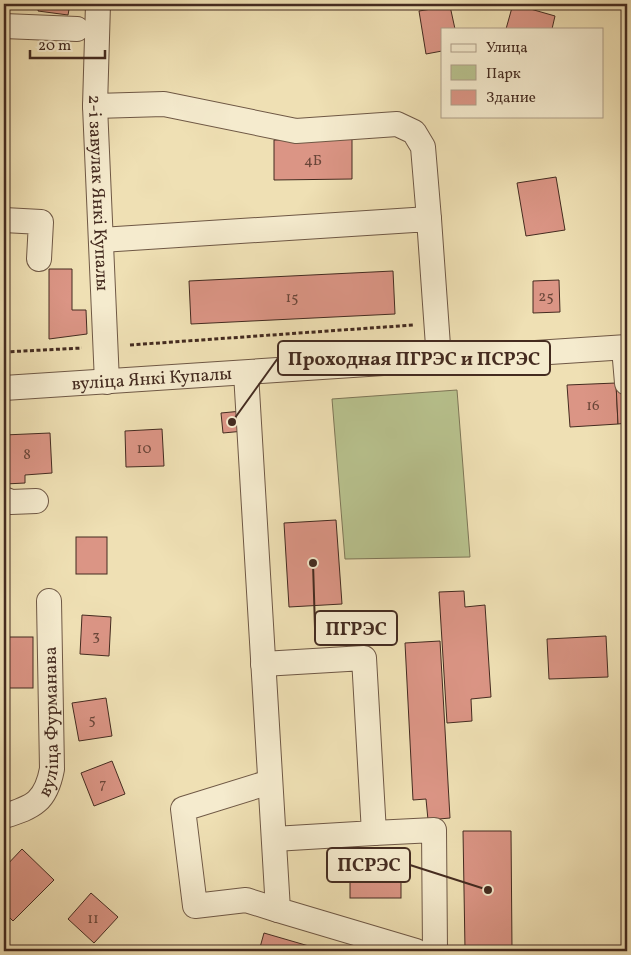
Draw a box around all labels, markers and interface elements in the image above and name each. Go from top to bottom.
scale bar [30,28,105,60]
legend [441,28,604,118]
text: 20 m [38,36,71,57]
text: Улица [486,38,528,59]
text: Парк [486,64,521,85]
text: Здание [486,88,536,109]
street label: 2-і завулак Янкі Купалы [81,94,114,292]
house number: 4Б [304,151,322,172]
house number: 25 [538,287,554,308]
house number: 15 [285,288,299,309]
callout: Проходная ПГРЭС и ПСРЭС [278,341,550,375]
text: Проходная ПГРЭС и ПСРЭС [288,347,540,373]
street label: вуліца Янкі Купалы [71,362,233,398]
house number: 16 [586,396,600,417]
house number: 10 [137,439,151,460]
house number: 8 [23,445,31,466]
callout: ПГРЭС [315,611,397,645]
text: ПГРЭС [325,617,387,643]
house number: 3 [92,626,100,647]
street label: вуліца Фурманава [33,646,66,802]
house number: 5 [88,710,96,731]
house number: 7 [99,774,107,795]
callout: ПСРЭС [327,848,410,882]
text: ПСРЭС [337,853,401,879]
house number: 11 [87,909,99,930]

